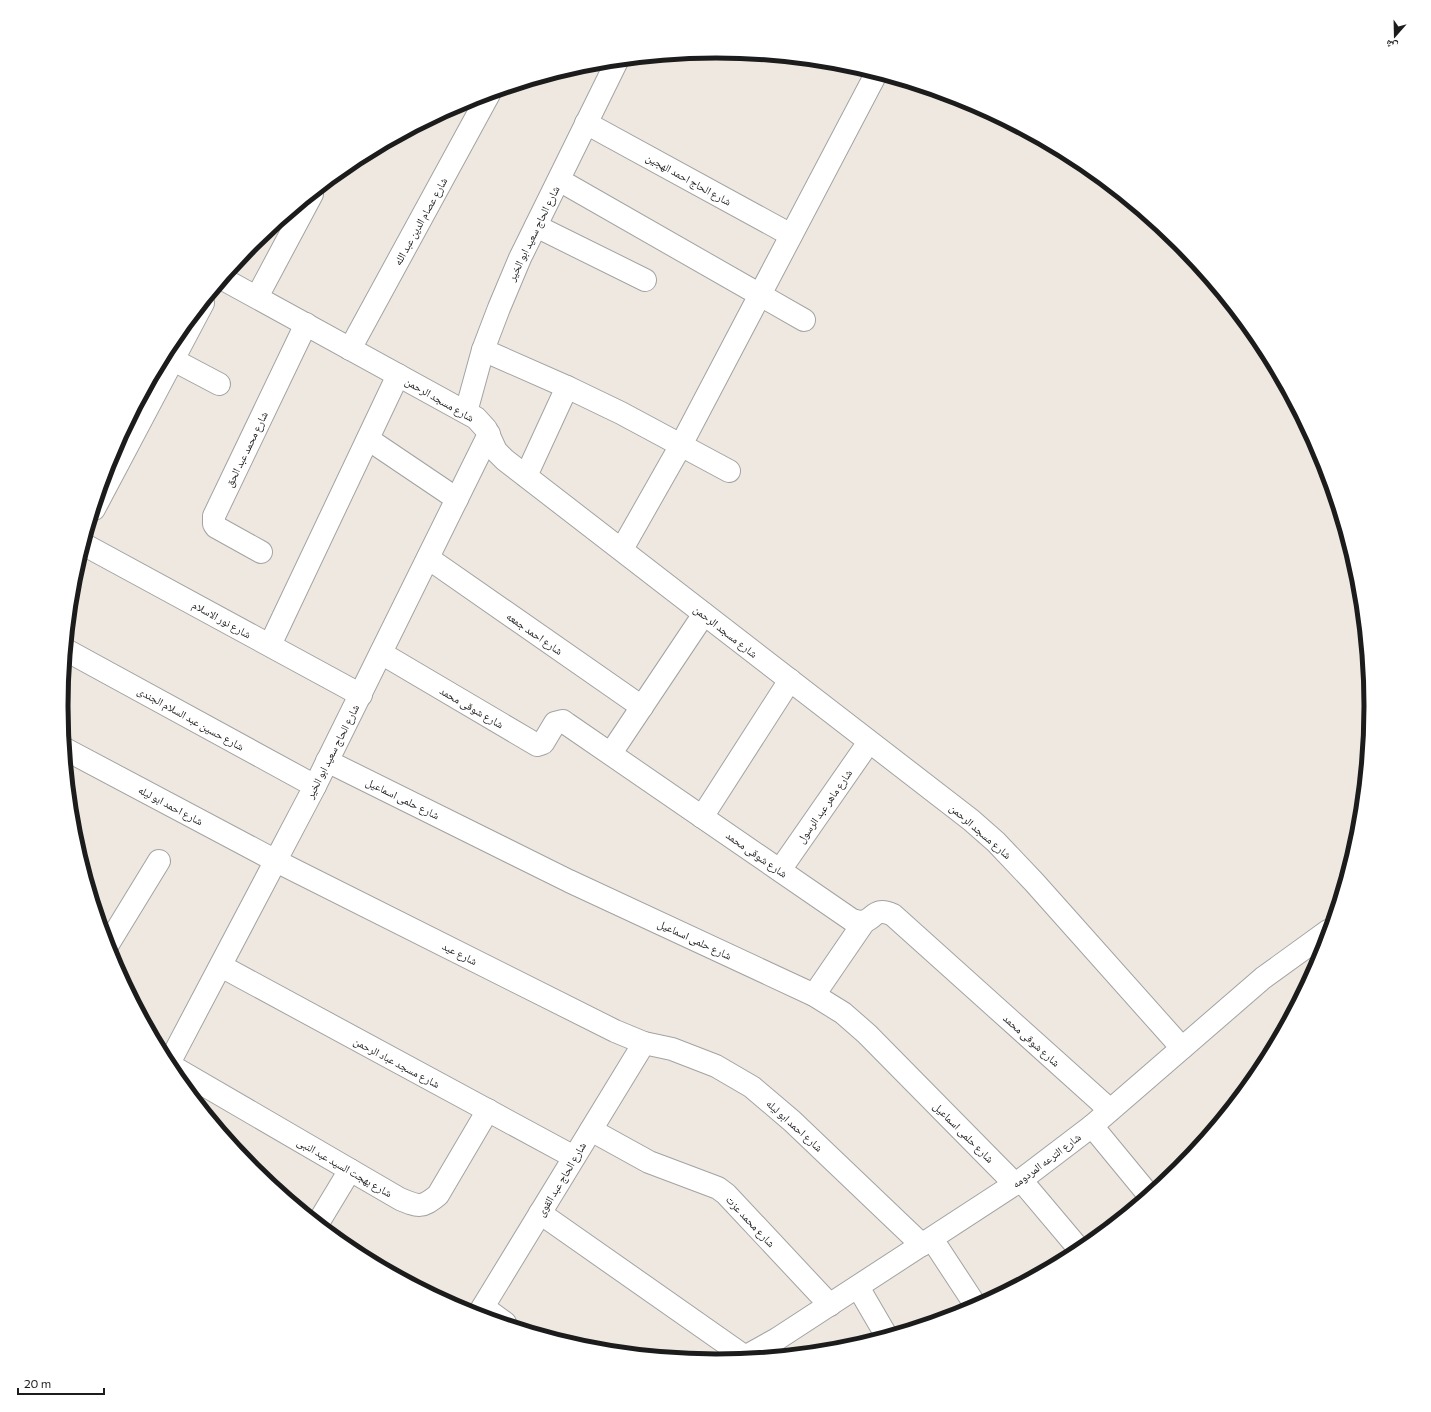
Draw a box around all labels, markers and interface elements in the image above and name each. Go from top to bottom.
north arrow [1375,16,1415,56]
text: ش [1383,36,1400,54]
street label: شارع الحاج احمد الهجين [644,150,734,209]
street label: شارع عصام الدين عبد الله [390,175,450,268]
street label: شارع الحاج سعيد ابو الخير [504,183,563,284]
street label: شارع مسجد الرحمن [403,374,477,425]
street label: شارع محمد عبد الحق [222,409,271,489]
street label: شارع نور الاسلام [190,598,254,641]
street label: شارع مسجد الرحمن [691,602,760,661]
street label: شارع احمد جمعه [504,609,566,658]
street label: شارع حسين عبد السلام الجندى [135,683,247,754]
street label: شارع شوقى محمد [437,683,506,731]
street label: شارع الحاج سعيد ابو الخير [302,702,362,802]
street label: شارع ماهر عبد الرسول [794,766,855,846]
street label: شارع حلمى اسماعيل [364,775,442,822]
street label: شارع احمد ابو ليله [136,783,206,828]
street label: شارع مسجد الرحمن [947,801,1014,862]
street label: شارع شوقى محمد [723,828,790,881]
street label: شارع حلمى اسماعيل [656,916,734,963]
street label: شارع عيد [440,939,480,968]
street label: شارع شوقى محمد [1000,1011,1063,1070]
street label: شارع مسجد عباد الرحمن [351,1034,442,1091]
street label: شارع احمد ابو ليله [763,1096,826,1154]
street label: شارع حلمى اسماعيل [930,1099,997,1166]
street label: شارع الترعه المردومه [1009,1130,1084,1191]
street label: شارع بهجت السيد عبد النبى [295,1135,395,1200]
street label: شارع الحاج عبد القوى [534,1139,589,1219]
street label: شارع محمد عزت [723,1193,778,1250]
scale bar [18,1370,104,1396]
text: 20 m [24,1376,51,1390]

